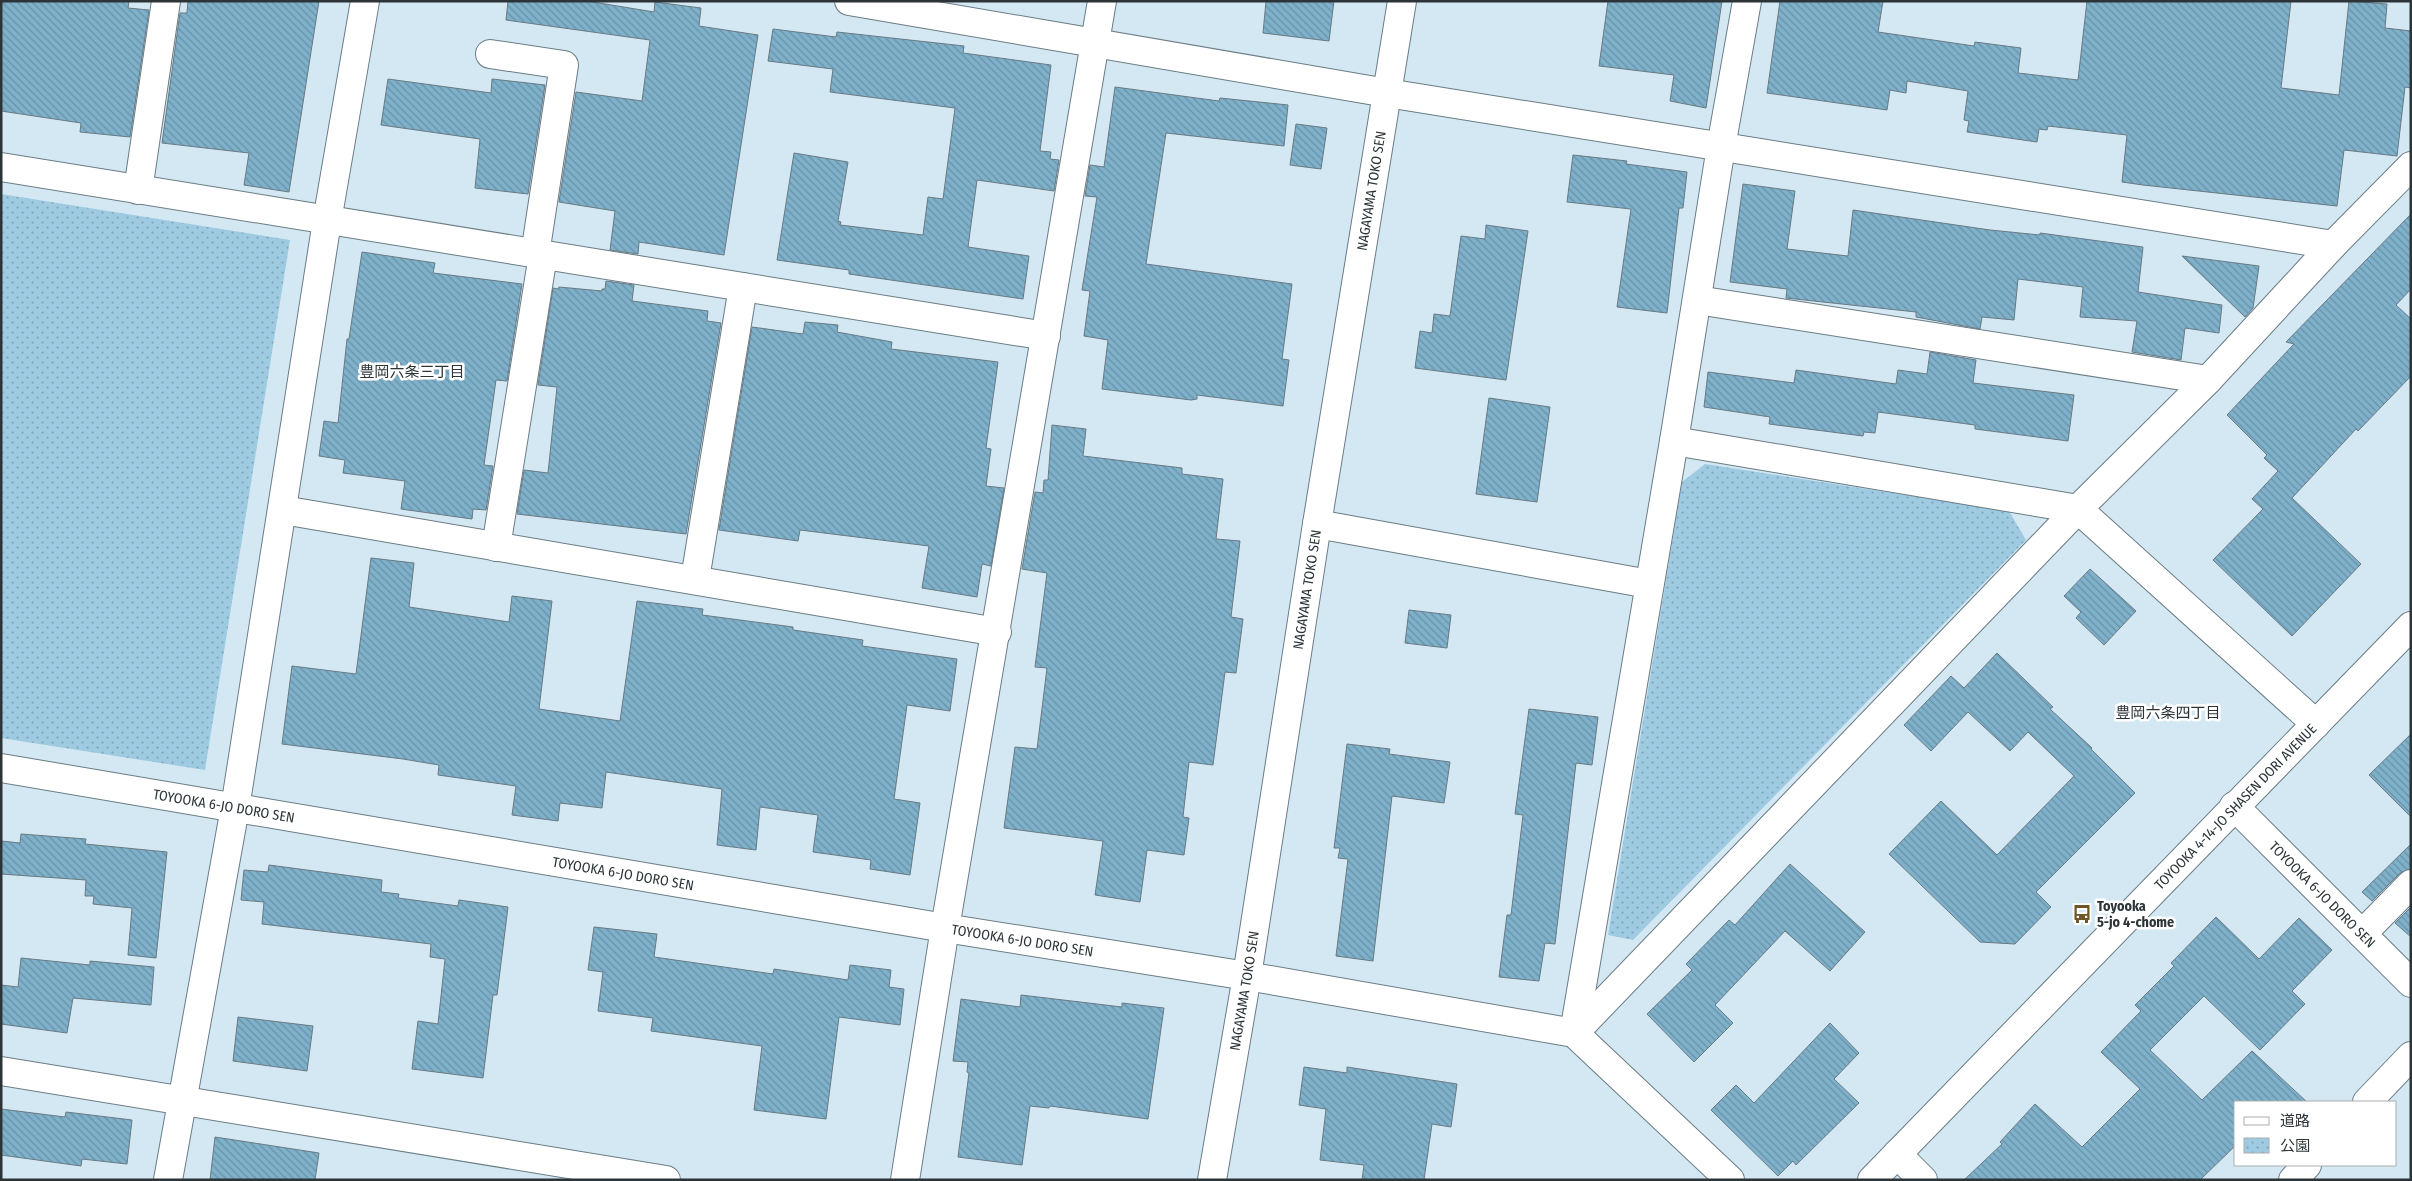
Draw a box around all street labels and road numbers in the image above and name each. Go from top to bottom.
street label: NAGAYAMA TOKO SEN [1354,130,1390,252]
street label: NAGAYAMA TOKO SEN [1290,529,1325,651]
street label: TOYOOKA 4-14-JO SHASEN DORI AVENUE [2151,720,2320,893]
street label: TOYOOKA 6-JO DORO SEN [152,786,296,827]
street label: TOYOOKA 6-JO DORO SEN [2265,838,2379,951]
street label: TOYOOKA 6-JO DORO SEN [551,854,695,894]
street label: TOYOOKA 6-JO DORO SEN [950,921,1094,960]
street label: NAGAYAMA TOKO SEN [1226,930,1263,1052]

